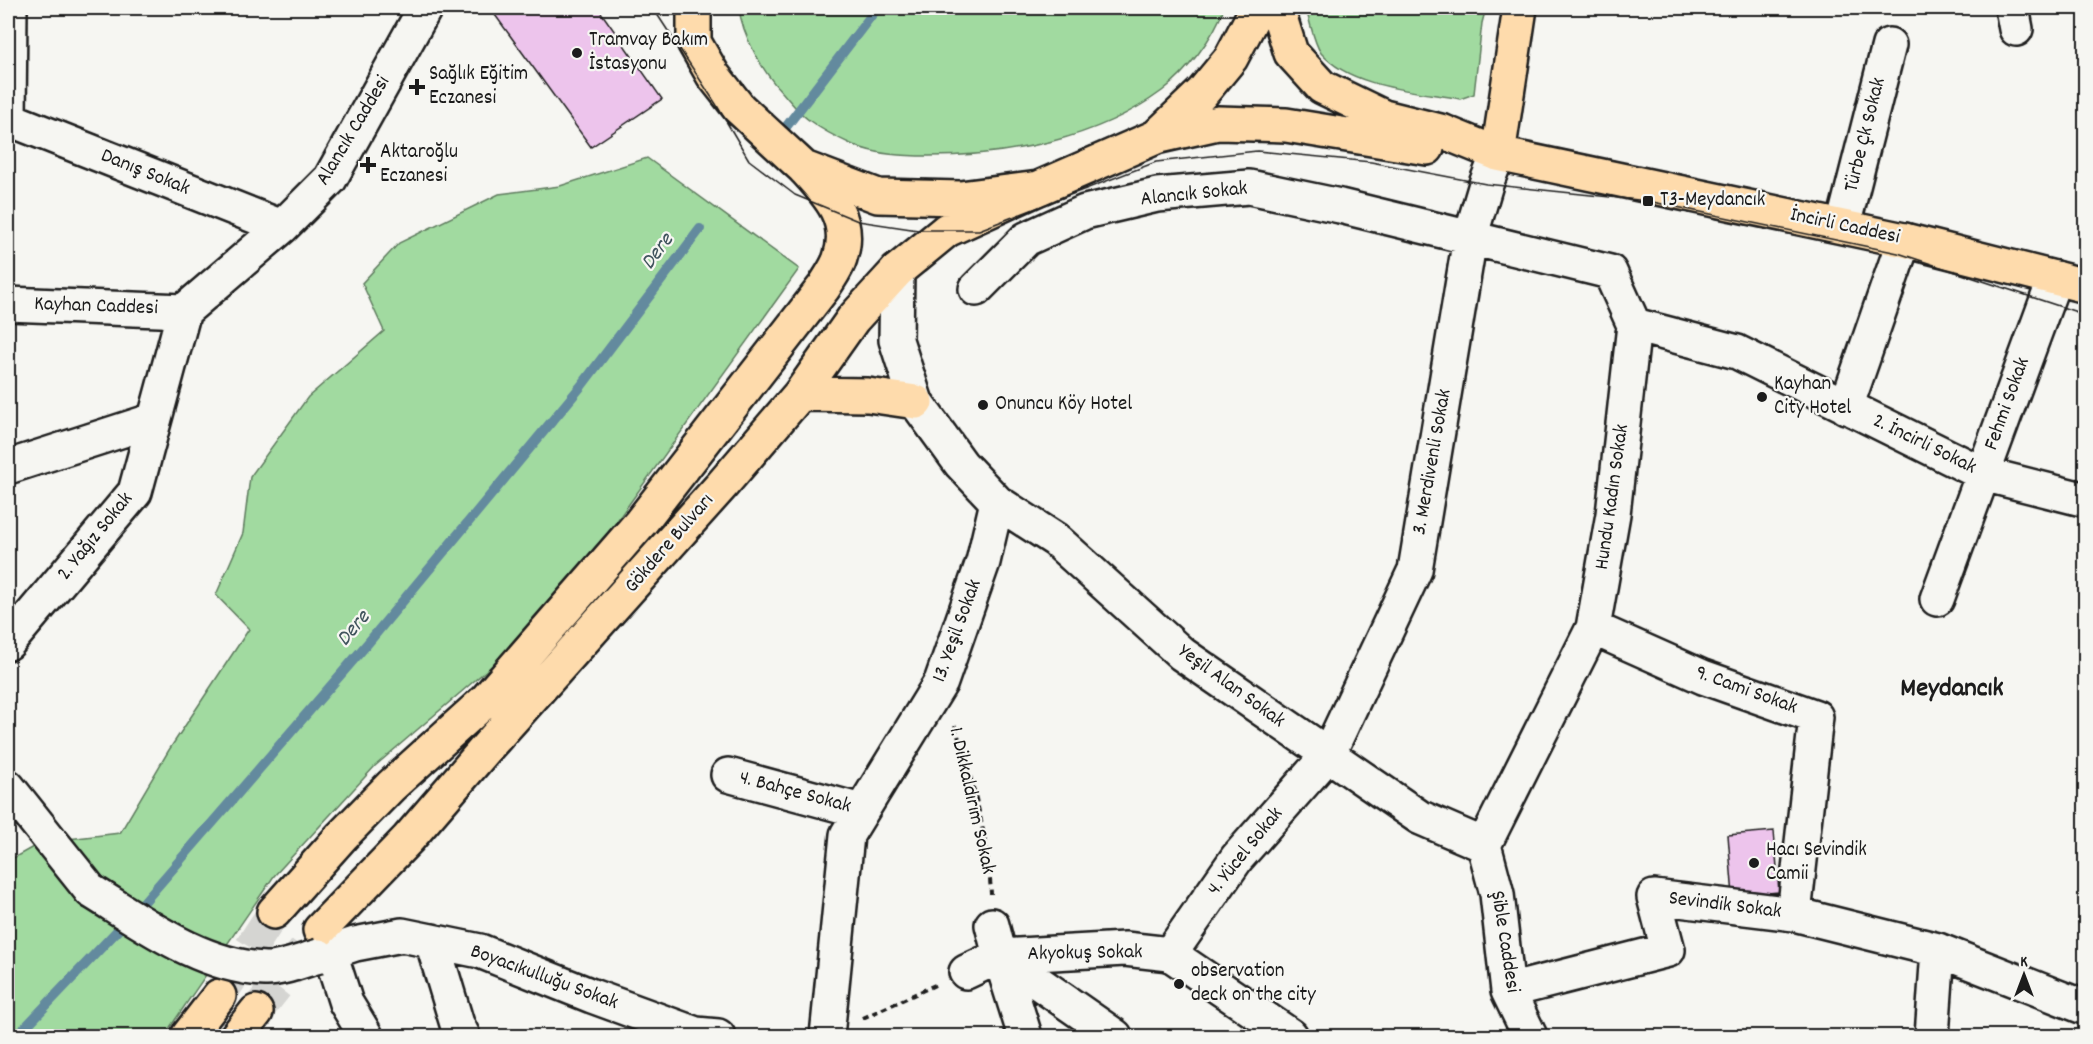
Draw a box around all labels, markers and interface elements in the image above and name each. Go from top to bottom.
place label: Tramvay Bakım İstasyonu [589,26,708,80]
marker: Tramvay Bakım İstasyonu [570,46,584,60]
place label: Sağlık Eğitim Eczanesi [429,60,528,114]
street label: Alancık Caddesi [309,70,399,192]
street label: Türbe Çk Sokak [1837,74,1895,196]
marker: Sağlık Eğitim Eczanesi [410,80,424,94]
place label: Aktaroğlu Eczanesi [380,138,458,192]
street label: Danış Sokak [96,142,194,204]
marker: Aktaroğlu Eczanesi [361,158,375,172]
street label: Alancık Sokak [1139,174,1249,216]
place label: T3-Meydancık [1660,186,1765,216]
marker: T3-Meydancık [1641,194,1655,208]
street label: İncirli Caddesi [1788,201,1903,253]
water label: Dere [634,226,683,277]
street label: Kayhan Caddesi [34,290,159,324]
street label: Fehmi Sokak [1977,353,2039,455]
place label: Kayhan City Hotel [1774,370,1851,424]
street label: 3. Merdivenli Sokak [1405,387,1461,537]
place label: Onuncu Köy Hotel [995,390,1132,420]
marker: Kayhan City Hotel [1755,390,1769,404]
marker: Onuncu Köy Hotel [976,398,990,412]
street label: 2. İncirli Sokak [1867,407,1981,483]
street label: Hundu Kadın Sokak [1588,422,1638,572]
street label: 2. Yağız Sokak [51,486,141,588]
street label: Gökdere Bulvarı [618,487,722,601]
street label: 13. Yeşil Sokak [926,575,990,687]
water label: Dere [330,603,379,654]
street label: Yeşil Alan Sokak [1171,638,1291,736]
street label: 9. Cami Sokak [1691,659,1801,723]
district label: Meydancık [1900,670,2004,709]
street label: 1. Dikkaldırım Sokak [940,725,1002,877]
street label: 4. Bahçe Sokak [736,764,854,822]
street label: 4. Yücel Sokak [1201,801,1291,903]
place label: Hacı Sevindik Camii [1766,836,1867,890]
marker: Hacı Sevindik Camii [1747,856,1761,870]
street label: Sevindik Sokak [1667,884,1783,928]
street label: Şible Caddesi [1481,889,1527,995]
street label: Boyacıkulluğu Sokak [466,937,622,1019]
street label: Akyokuş Sokak [1027,938,1143,970]
north arrow [1994,945,2054,1005]
text: K [2020,951,2028,974]
place label: observation deck on the city [1191,957,1316,1011]
marker: observation deck on the city [1172,977,1186,991]

